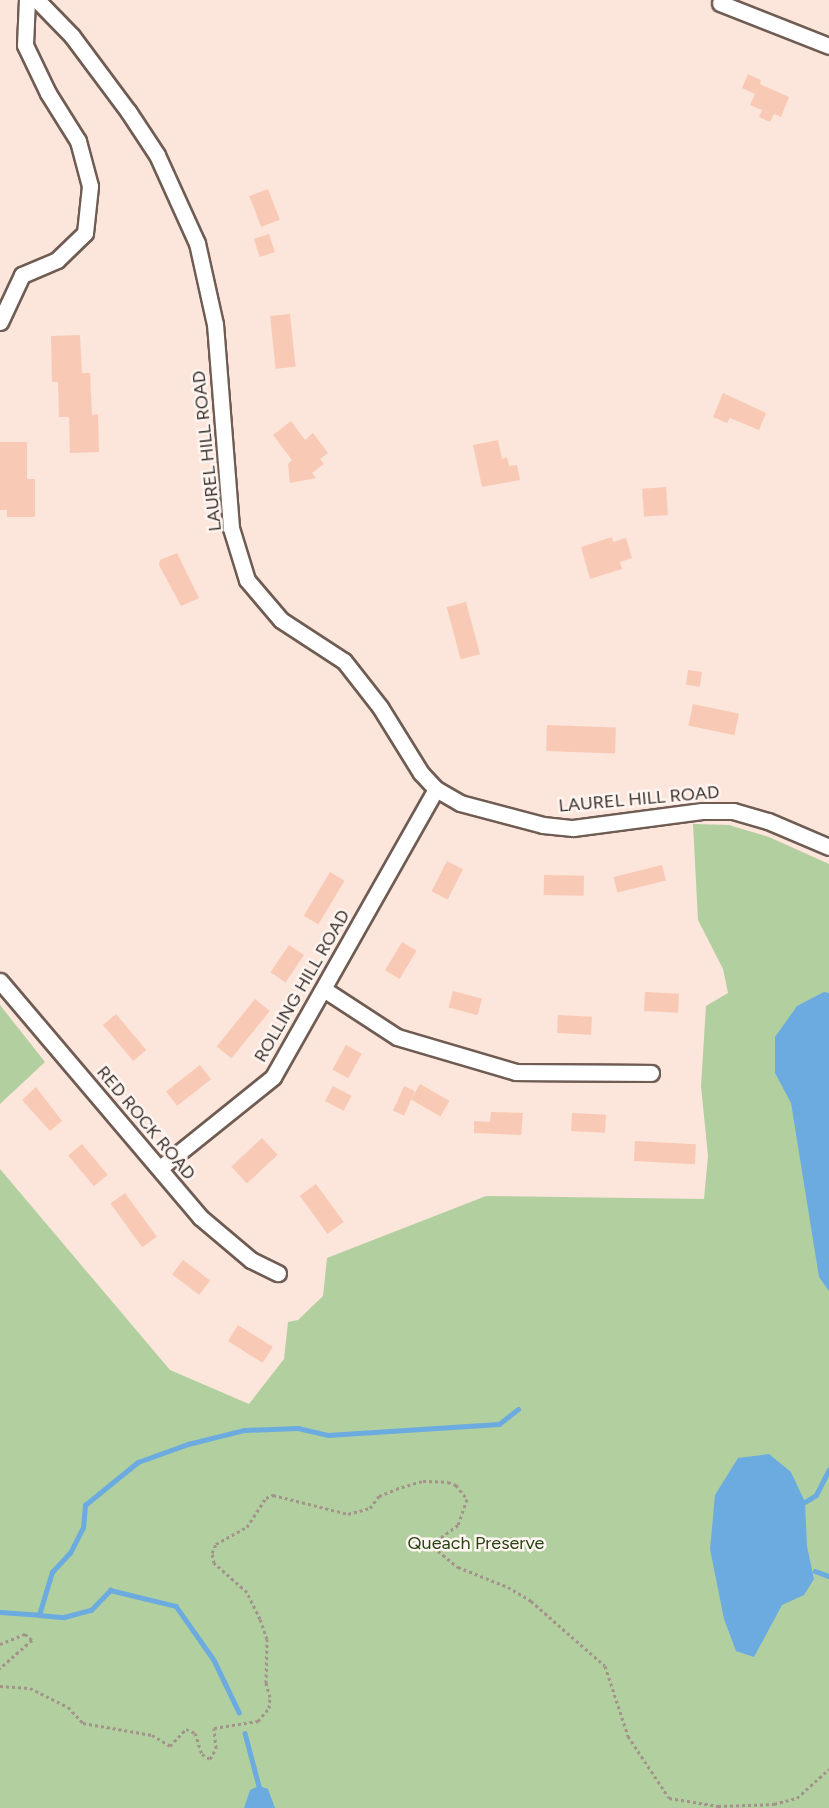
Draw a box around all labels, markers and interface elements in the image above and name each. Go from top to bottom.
street label: LAUREL HILL ROAD [188,370,226,532]
street label: LAUREL HILL ROAD [558,781,720,817]
street label: ROLLING HILL ROAD [250,906,354,1066]
street label: RED ROCK ROAD [92,1062,200,1184]
park label: Queach Preserve [408,1532,544,1554]

